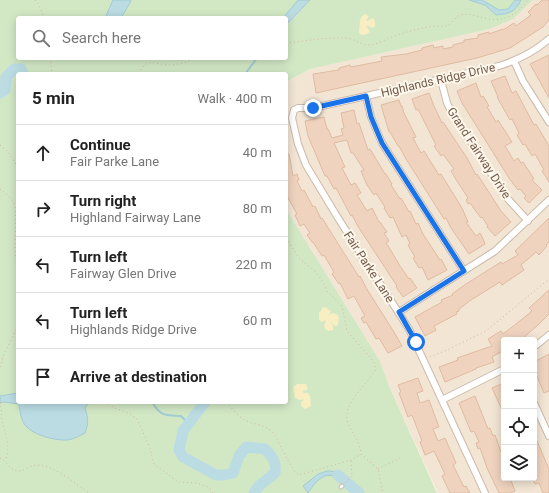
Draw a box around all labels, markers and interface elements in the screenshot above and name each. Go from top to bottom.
search box [16,16,288,60]
icon: search [30,27,52,49]
text: Search here [62,29,141,47]
street label: Highlands Ridge Drive [379,60,497,100]
text: 5 min [32,88,75,108]
text: Walk · 400 m [197,91,272,106]
route end [304,99,322,117]
street label: Grand Fairway Drive [444,105,514,201]
text: Continue [70,136,131,154]
icon: ahead [32,142,54,164]
text: 40 m [243,145,272,160]
text: Fair Parke Lane [70,154,159,169]
text: Turn right [70,192,136,210]
icon: right [32,198,54,220]
text: 80 m [243,201,272,216]
text: Highland Fairway Lane [70,210,201,225]
street label: Fair Parke Lane [341,229,397,305]
text: Turn left [70,248,127,266]
icon: left [32,254,54,276]
text: 220 m [235,257,272,272]
text: Fairway Glen Drive [70,266,176,281]
text: Turn left [70,304,127,322]
icon: left [32,310,54,332]
text: 60 m [243,313,272,328]
text: Highlands Ridge Drive [70,322,197,337]
route start [407,333,425,351]
map controls [501,337,537,481]
button: + [501,337,537,373]
icon: arrive [32,366,54,388]
text: Arrive at destination [70,368,207,386]
button: − [501,373,537,409]
button: locate [501,409,537,445]
button: layers [501,445,537,481]

